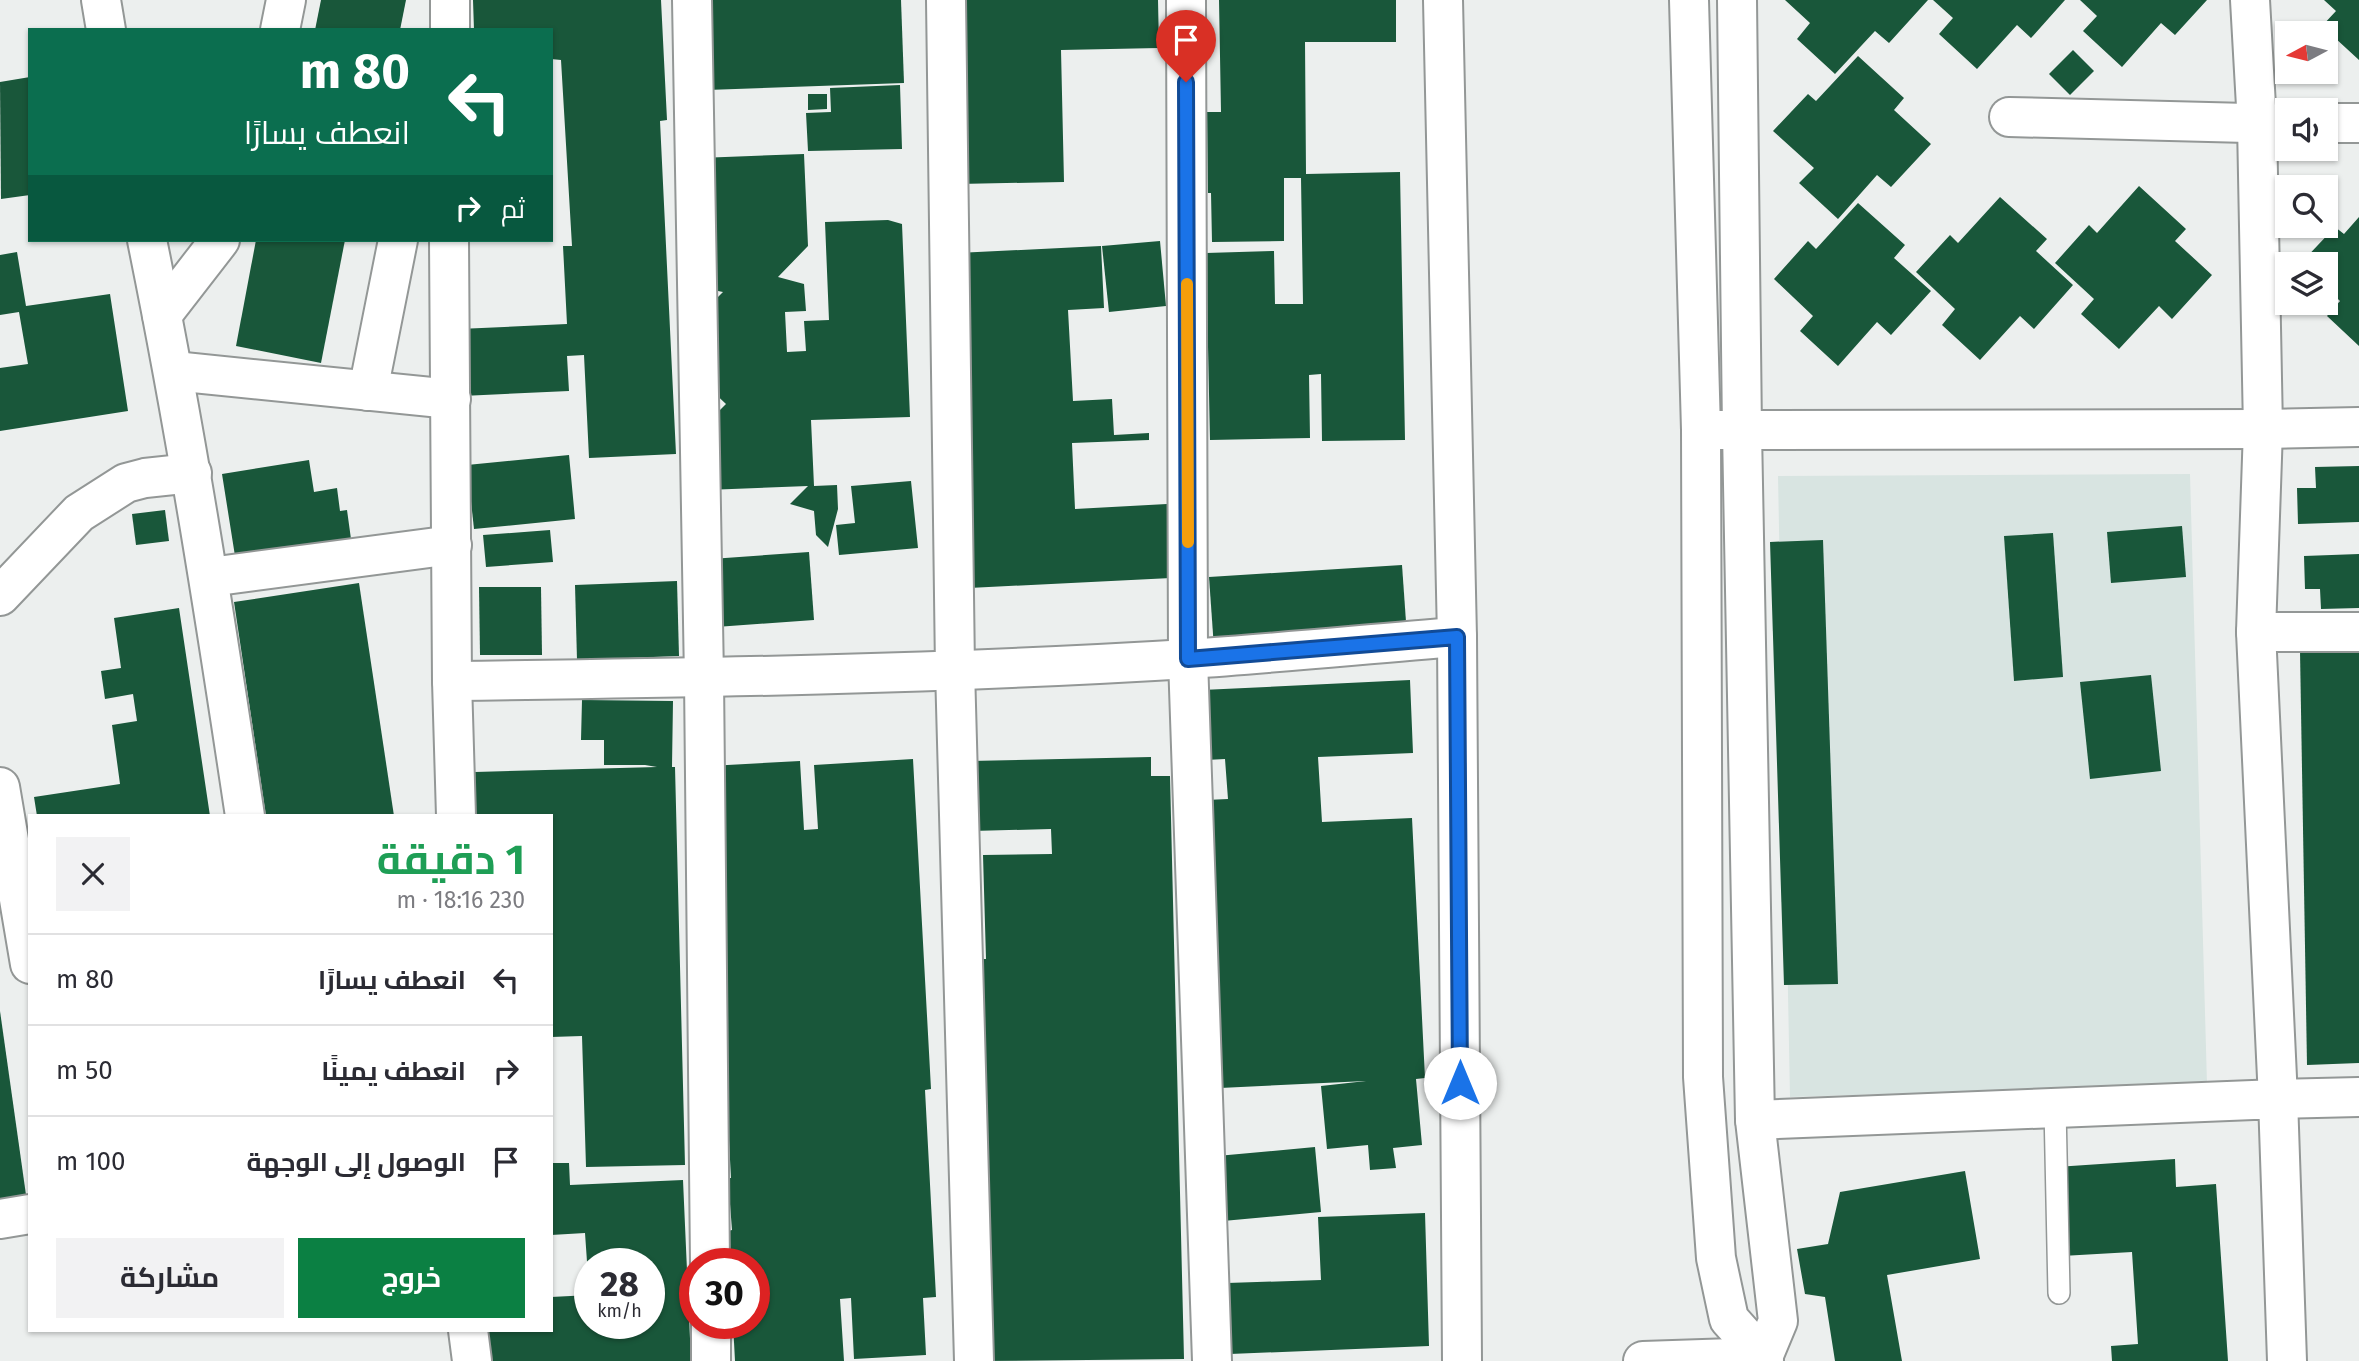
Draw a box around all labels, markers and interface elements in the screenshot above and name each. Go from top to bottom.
pin [1156,10,1216,82]
icon: arrive [1167,21,1205,59]
north arrow [2275,21,2338,84]
map controls [2275,21,2338,315]
text: 80 m [300,42,410,101]
icon: left [434,56,525,147]
button: sound [2275,98,2338,161]
text: انعطف يسارًا [244,114,410,152]
button: search [2275,175,2338,238]
icon: right [449,189,487,227]
text: ثم [501,194,525,225]
button: layers [2275,252,2338,315]
text: 1 دقيقة [377,835,525,885]
button: close [56,837,130,911]
text: 230 m · 18:16 [396,886,525,914]
icon: left [487,961,525,999]
text: 80 m [56,964,114,995]
text: انعطف يسارًا [318,965,466,996]
position arrow [1423,1046,1497,1120]
icon: right [487,1052,525,1090]
text: 50 m [56,1055,113,1086]
text: انعطف يمينًا [321,1056,466,1087]
icon: arrive [487,1143,525,1181]
text: 100 m [56,1146,125,1177]
text: الوصول إلى الوجهة [247,1147,466,1178]
button: مشاركة [56,1238,284,1318]
button: خروج [298,1238,525,1318]
speed limit sign: 30 [679,1248,770,1339]
text: 28 [600,1263,639,1305]
text: km/h [597,1300,642,1322]

